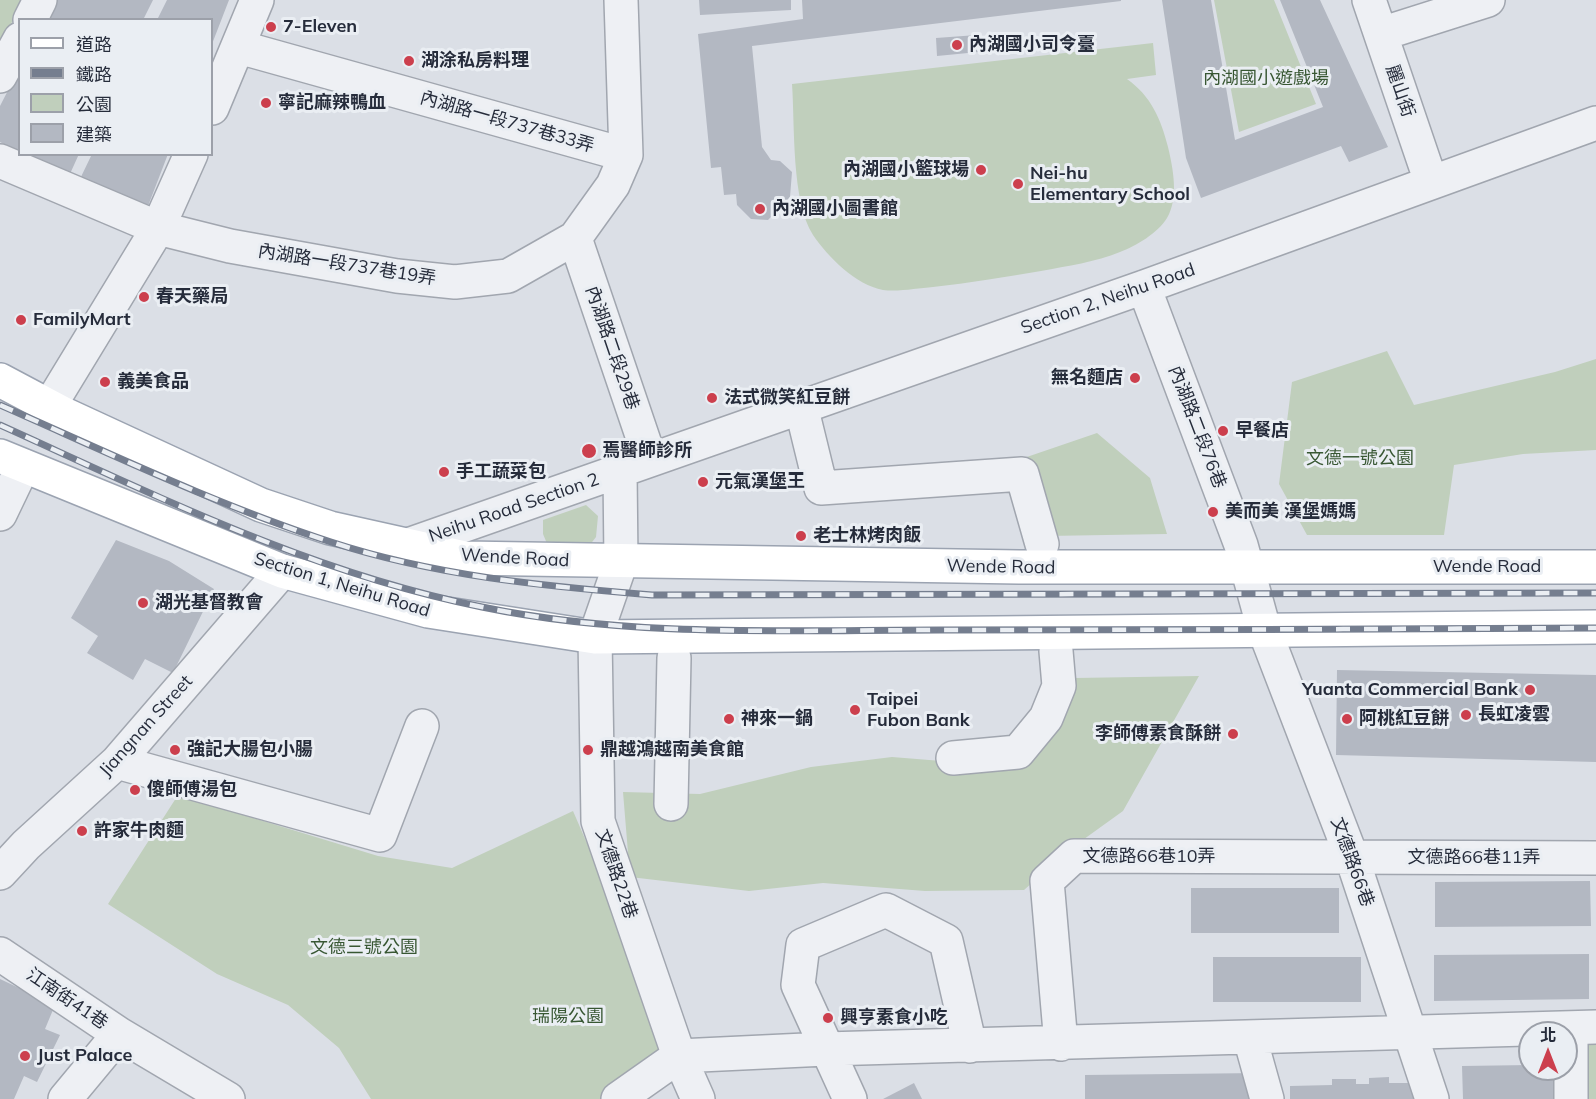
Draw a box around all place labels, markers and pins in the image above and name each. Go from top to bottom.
place label: 7-Eleven [283,16,357,38]
marker: 7-Eleven [264,20,278,34]
place label: 內湖國小司令臺 [969,34,1095,56]
marker: 內湖國小司令臺 [950,38,964,52]
place label: 湖涂私房料理 [421,50,529,72]
marker: 湖涂私房料理 [402,54,416,68]
place label: 寧記麻辣鴨血 [278,92,386,114]
marker: 寧記麻辣鴨血 [259,96,273,110]
place label: 內湖國小籃球場 [843,159,969,181]
marker: 內湖國小籃球場 [974,163,988,177]
place label: Nei-hu Elementary School [1030,163,1190,206]
marker: Nei-hu Elementary School [1011,177,1025,191]
place label: 內湖國小圖書館 [772,198,898,220]
marker: 內湖國小圖書館 [753,202,767,216]
place label: 春天藥局 [156,286,228,308]
marker: 春天藥局 [137,290,151,304]
place label: FamilyMart [33,309,131,331]
marker: FamilyMart [14,313,28,327]
place label: 無名麵店 [1051,367,1123,389]
place label: 義美食品 [117,371,189,393]
marker: 無名麵店 [1128,371,1142,385]
marker: 義美食品 [98,375,112,389]
place label: 法式微笑紅豆餅 [724,387,850,409]
marker: 法式微笑紅豆餅 [705,391,719,405]
place label: 早餐店 [1235,420,1289,442]
marker: 早餐店 [1216,424,1230,438]
place label: 焉醫師診所 [602,440,692,462]
marker: 焉醫師診所 [580,442,598,460]
place label: 手工蔬菜包 [456,461,546,483]
marker: 手工蔬菜包 [437,465,451,479]
place label: 元氣漢堡王 [715,471,805,493]
marker: 元氣漢堡王 [696,475,710,489]
place label: 美而美 漢堡媽媽 [1225,501,1356,523]
marker: 美而美 漢堡媽媽 [1206,505,1220,519]
place label: 老士林烤肉飯 [813,525,921,547]
marker: 老士林烤肉飯 [794,529,808,543]
place label: 湖光基督教會 [155,592,263,614]
marker: 湖光基督教會 [136,596,150,610]
place label: Yuanta Commercial Bank [1302,679,1518,701]
marker: Yuanta Commercial Bank [1523,683,1537,697]
place label: Taipei Fubon Bank [867,689,970,732]
marker: Taipei Fubon Bank [848,703,862,717]
place label: 長虹凌雲 [1478,704,1550,726]
place label: 神來一鍋 [741,708,813,730]
place label: 阿桃紅豆餅 [1359,708,1449,730]
marker: 長虹凌雲 [1459,708,1473,722]
marker: 神來一鍋 [722,712,736,726]
marker: 阿桃紅豆餅 [1340,712,1354,726]
place label: 李師傅素食酥餅 [1095,723,1221,745]
marker: 李師傅素食酥餅 [1226,727,1240,741]
place label: 強記大腸包小腸 [187,739,313,761]
place label: 鼎越鴻越南美食館 [600,739,744,761]
marker: 強記大腸包小腸 [168,743,182,757]
marker: 鼎越鴻越南美食館 [581,743,595,757]
place label: 傻師傅湯包 [147,779,237,801]
marker: 傻師傅湯包 [128,783,142,797]
place label: 許家牛肉麵 [94,820,184,842]
marker: 許家牛肉麵 [75,824,89,838]
place label: 興亨素食小吃 [840,1007,948,1029]
marker: 興亨素食小吃 [821,1011,835,1025]
place label: Just Palace [37,1045,132,1067]
marker: Just Palace [18,1049,32,1063]

